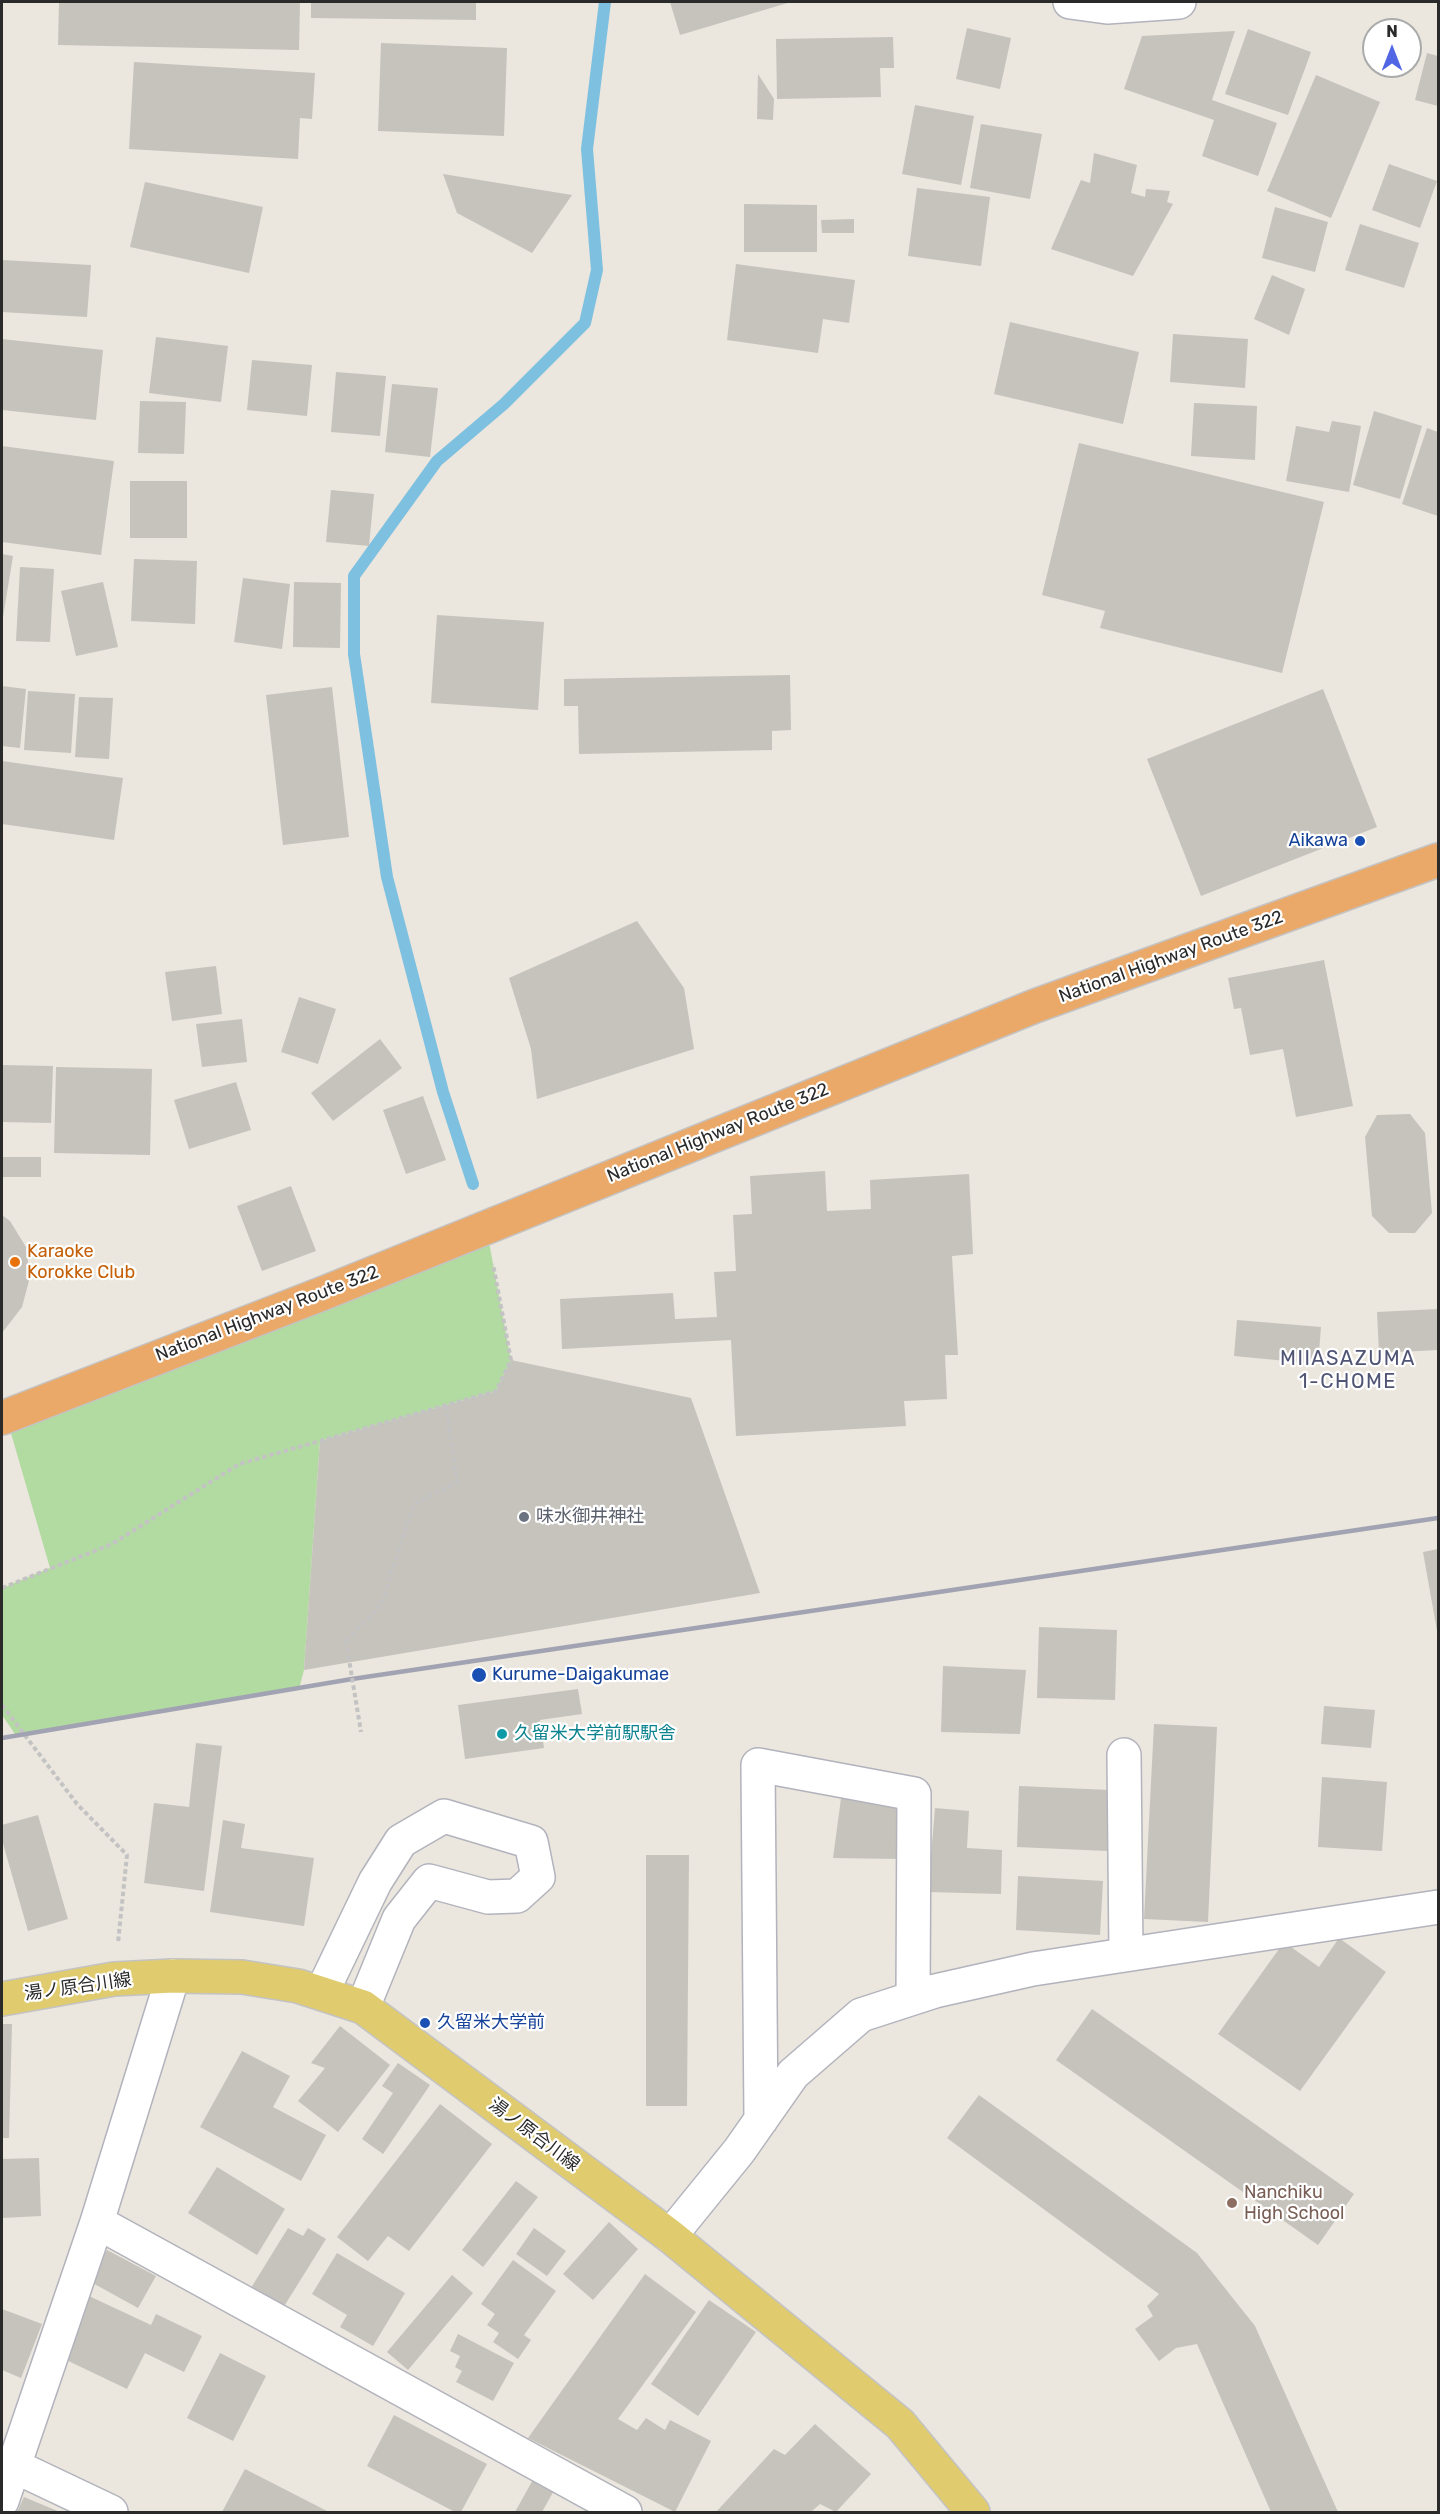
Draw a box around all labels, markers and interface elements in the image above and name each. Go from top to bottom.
north arrow [1362,18,1422,78]
text: N [1386,22,1398,41]
place label: Aikawa [1288,830,1348,852]
marker: Aikawa [1353,834,1367,848]
street label: National Highway Route 322 [1056,906,1286,1008]
street label: National Highway Route 322 [604,1079,832,1187]
place label: Karaoke Korokke Club [27,1241,135,1284]
marker: Karaoke Korokke Club [8,1255,22,1269]
street label: National Highway Route 322 [152,1261,382,1367]
district label: MIIASAZUMA 1-CHOME [1280,1347,1416,1394]
place label: 味水御井神社 [536,1506,644,1528]
marker: 味水御井神社 [517,1510,531,1524]
place label: Kurume-Daigakumae [492,1664,669,1686]
marker: Kurume-Daigakumae [470,1666,488,1684]
place label: 久留米大学前駅駅舎 [514,1723,676,1745]
marker: 久留米大学前駅駅舎 [495,1727,509,1741]
street label: 湯ノ原合川線 [23,1969,133,2005]
place label: 久留米大学前 [437,2012,545,2034]
marker: 久留米大学前 [418,2016,432,2030]
street label: 湯ノ原合川線 [484,2094,584,2176]
place label: Nanchiku High School [1244,2182,1344,2224]
marker: Nanchiku High School [1225,2196,1239,2210]

